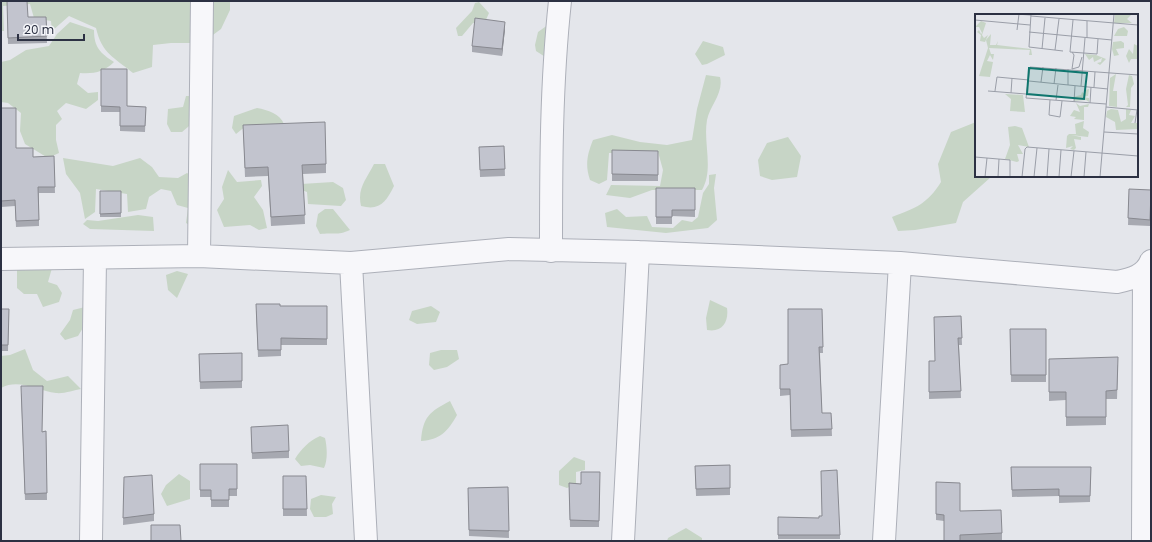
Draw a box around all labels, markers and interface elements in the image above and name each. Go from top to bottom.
inset map [975,14,1138,177]
scale bar [18,16,84,42]
text: 20 m [24,21,54,38]

